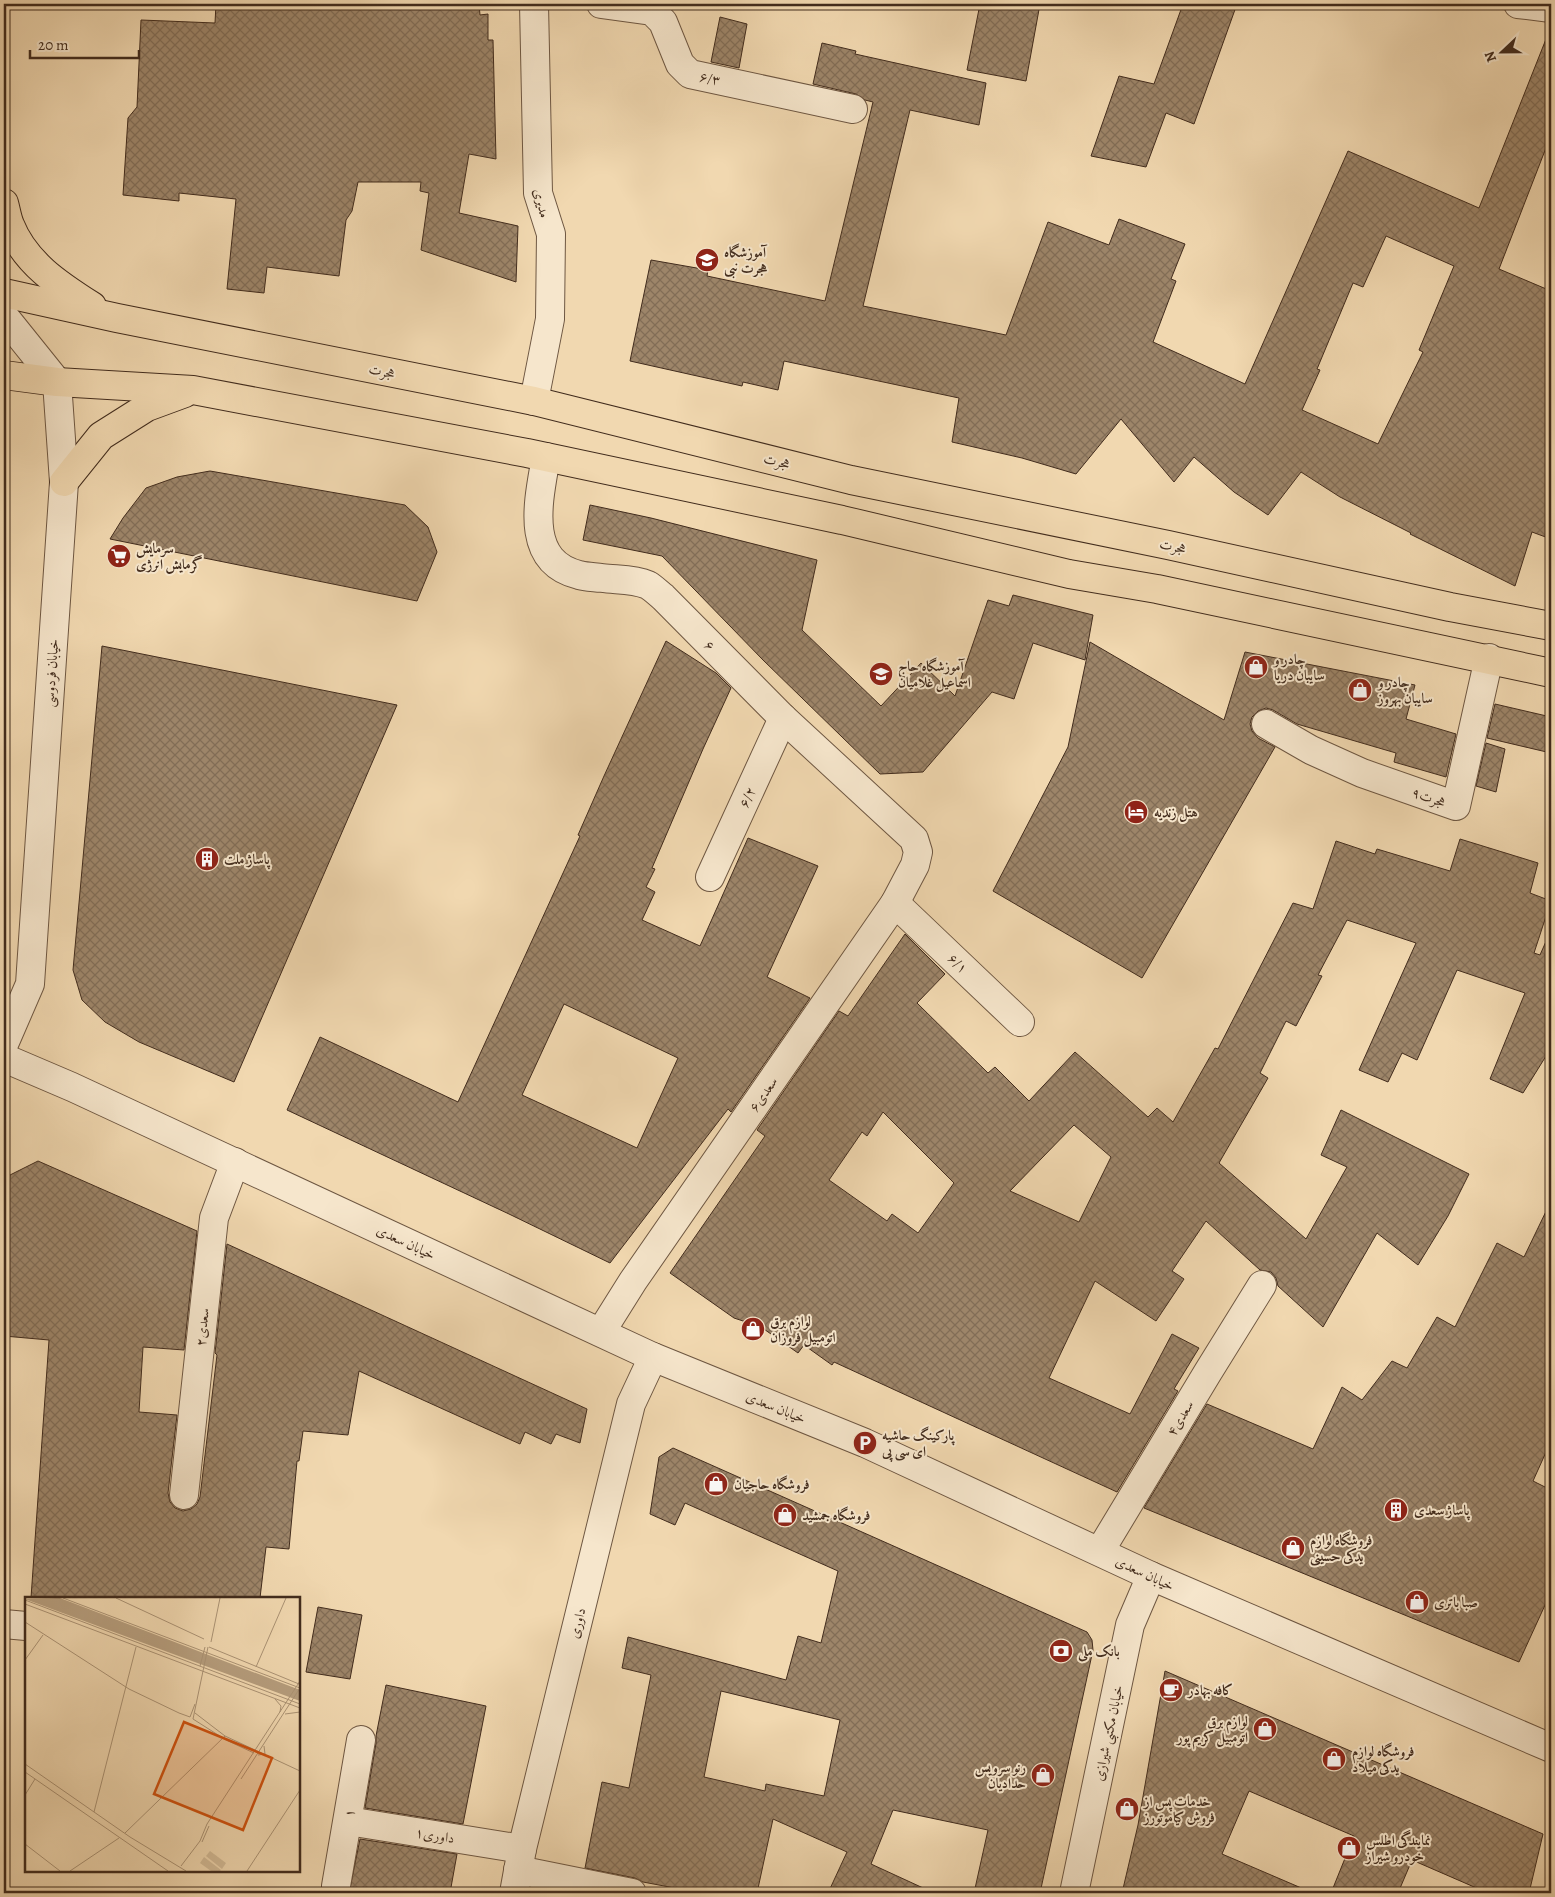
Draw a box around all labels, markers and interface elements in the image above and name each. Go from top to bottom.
scale bar [30,28,139,60]
north arrow [1478,28,1528,78]
text: 20 m [38,35,69,55]
text: N [1480,48,1501,65]
street label: ۶/۳ [698,67,722,90]
street label: مدیری [529,187,554,220]
place label: آموزشگاه هجرت نبی [724,243,768,279]
school or university icon: آموزشگاه هجرت نبی [694,247,720,273]
street label: هجرت [367,360,397,383]
street label: هجرت [762,449,792,474]
street label: هجرت [1158,534,1188,559]
place label: سرمایش گرمایش انرژی [136,539,202,574]
supermarket icon: سرمایش گرمایش انرژی [106,543,132,569]
street label: ۶ [700,636,719,655]
street label: خیابان فردوسی [40,638,63,708]
place label: چادر و سایبان دریا [1272,650,1325,685]
shop icon: چادر و سایبان دریا [1243,654,1269,680]
place label: آموزشگاه حاج اسماعیل غلامیان [898,657,971,692]
school or university icon: آموزشگاه حاج اسماعیل غلامیان [868,661,894,687]
place label: چادر و سایبان بهروز [1376,673,1433,708]
shop icon: چادر و سایبان بهروز [1347,677,1373,703]
street label: هجرت۹ [1409,783,1448,812]
street label: ۶/۲ [734,784,761,811]
hotel icon: هتل زندیه [1123,799,1149,825]
place label: هتل زندیه [1154,803,1198,822]
building icon: پاساژ ملت [194,846,220,872]
place label: پاساژ ملت [224,850,271,870]
street label: ۶/۱ [944,949,972,977]
street label: سعدی۶ [745,1073,782,1116]
street label: خیابان سعدی [373,1221,438,1264]
street label: سعدی۲ [191,1307,214,1347]
place label: لوازم برق اتومبیل فروزان [770,1312,835,1347]
shop icon: لوازم برق اتومبیل فروزان [740,1316,766,1342]
street label: خیابان سعدی [743,1387,808,1428]
street label: سعدی۴ [1162,1397,1199,1440]
place label: پارکینگ حاشیه ای سی پی [881,1426,955,1462]
parking icon: پارکینگ حاشیه ای سی پی [852,1430,878,1456]
shop icon: فروشگاه حاجیان [703,1471,729,1497]
place label: فروشگاه حاجیان [734,1475,810,1494]
building icon: پاساژ سعدی [1383,1497,1409,1523]
place label: پاساژ سعدی [1414,1501,1471,1521]
shop icon: فروشگاه جمشید [772,1502,798,1528]
place label: فروشگاه جمشید [802,1506,870,1525]
place label: فروشگاه لوازم یدکی حسینی [1310,1531,1372,1566]
shop icon: فروشگاه لوازم یدکی حسینی [1280,1535,1306,1561]
street label: خیابان سعدی [1112,1552,1177,1595]
shop icon: صبا باتری [1404,1589,1430,1615]
place label: صبا باتری [1434,1593,1478,1612]
inset map [25,1597,300,1872]
street label: داوری [564,1606,590,1641]
bank icon: بانک ملی [1048,1638,1074,1664]
place label: بانک ملی [1077,1642,1120,1662]
cafe icon: کافه بهادر [1158,1677,1184,1703]
place label: کافه بهادر [1186,1681,1233,1700]
street label: خیابان مکتبی شیرازی [1089,1683,1130,1783]
place label: لوازم برق اتومبیل کریم پور [1175,1712,1248,1750]
shop icon: لوازم برق اتومبیل کریم پور [1252,1716,1278,1742]
place label: فروشگاه لوازم یدکی میلاد [1352,1742,1414,1777]
shop icon: فروشگاه لوازم یدکی میلاد [1321,1746,1347,1772]
place label: رنو سرويس حداديان [975,1758,1027,1793]
shop icon: رنو سرويس حداديان [1030,1762,1056,1788]
place label: خدمات پس از فروش کیاموتورز [1142,1792,1215,1827]
shop icon: خدمات پس از فروش کیاموتورز [1114,1796,1140,1822]
street label: ۱ [339,1808,360,1819]
street label: داوری۱ [414,1823,456,1848]
place label: نمایندگی اطلس خودرو شیراز [1364,1829,1431,1866]
shop icon: نمایندگی اطلس خودرو شیراز [1336,1835,1362,1861]

